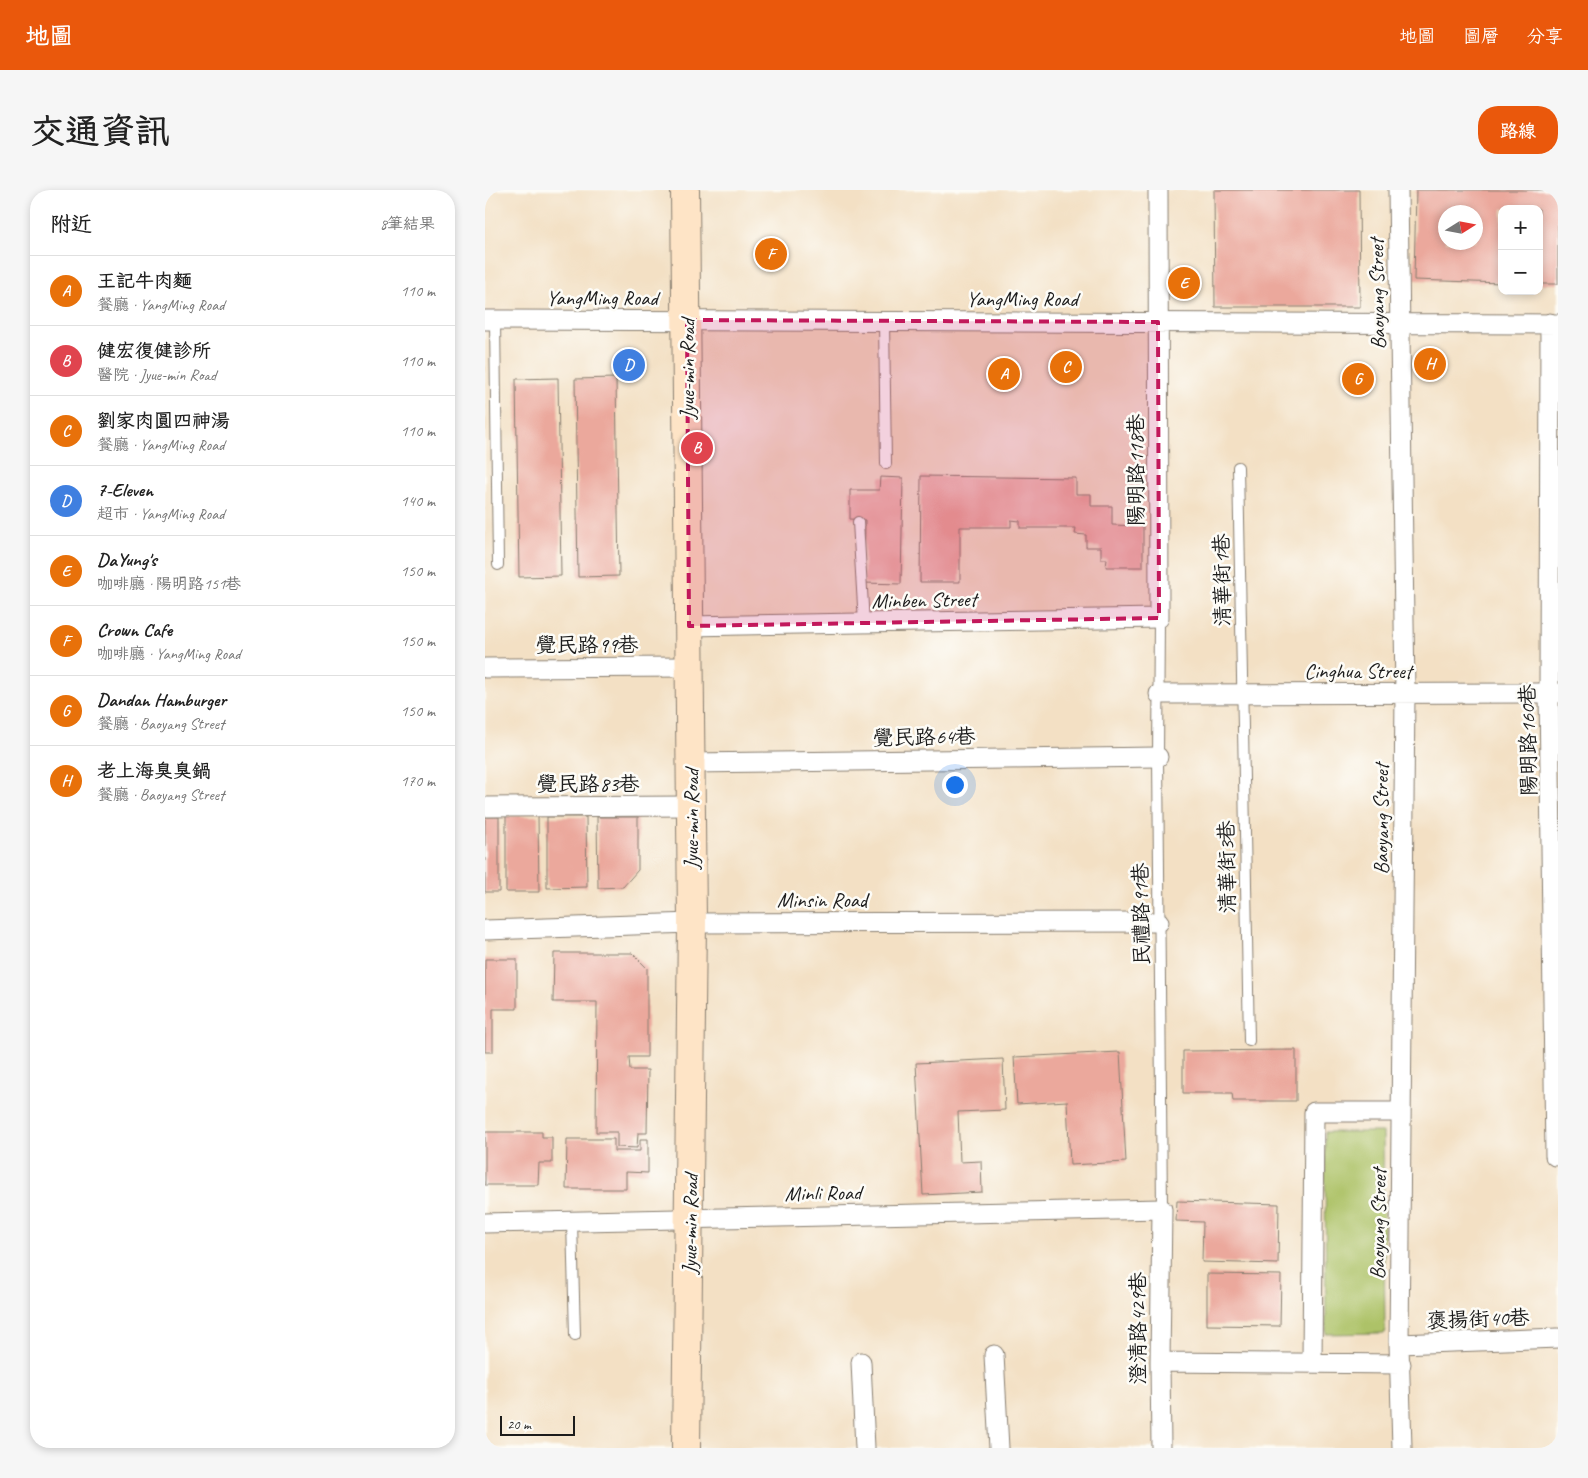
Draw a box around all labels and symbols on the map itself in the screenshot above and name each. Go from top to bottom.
north arrow [1438,205,1483,250]
pin: F [755,235,787,273]
street label: Baoyang Street [1363,235,1391,350]
pin: E [1168,264,1200,302]
street label: YangMing Road [546,285,661,311]
street label: YangMing Road [966,286,1081,312]
street label: Jyue-min Road [674,316,700,420]
pin: H [1414,345,1446,383]
pin: D [613,346,645,384]
pin: C [1050,348,1082,386]
pin: A [988,355,1020,393]
pin: G [1342,360,1374,398]
street label: 陽明路118巷 [1123,414,1149,526]
pin: B [681,429,713,467]
street label: 清華街1巷 [1208,533,1236,627]
street label: Minben Street [871,586,980,614]
street label: 覺民路99巷 [536,632,638,658]
street label: Cinghua Street [1304,658,1415,684]
street label: 陽明路160巷 [1514,684,1542,796]
street label: 覺民路64巷 [872,723,976,751]
street label: Baoyang Street [1368,760,1394,875]
street label: Jyue-min Road [678,766,704,870]
street label: 覺民路83巷 [537,771,639,797]
your location [942,772,968,798]
street label: 清華街3巷 [1213,820,1241,914]
street label: 民禮路91巷 [1127,862,1155,966]
street label: Minsin Road [777,887,871,913]
street label: Baoyang Street [1364,1165,1392,1280]
street label: Jyue-min Road [676,1171,704,1275]
street label: Minli Road [784,1179,864,1207]
street label: 澄清路429巷 [1125,1272,1151,1384]
street label: 褒揚街40巷 [1426,1304,1530,1334]
scale bar [500,1413,575,1436]

